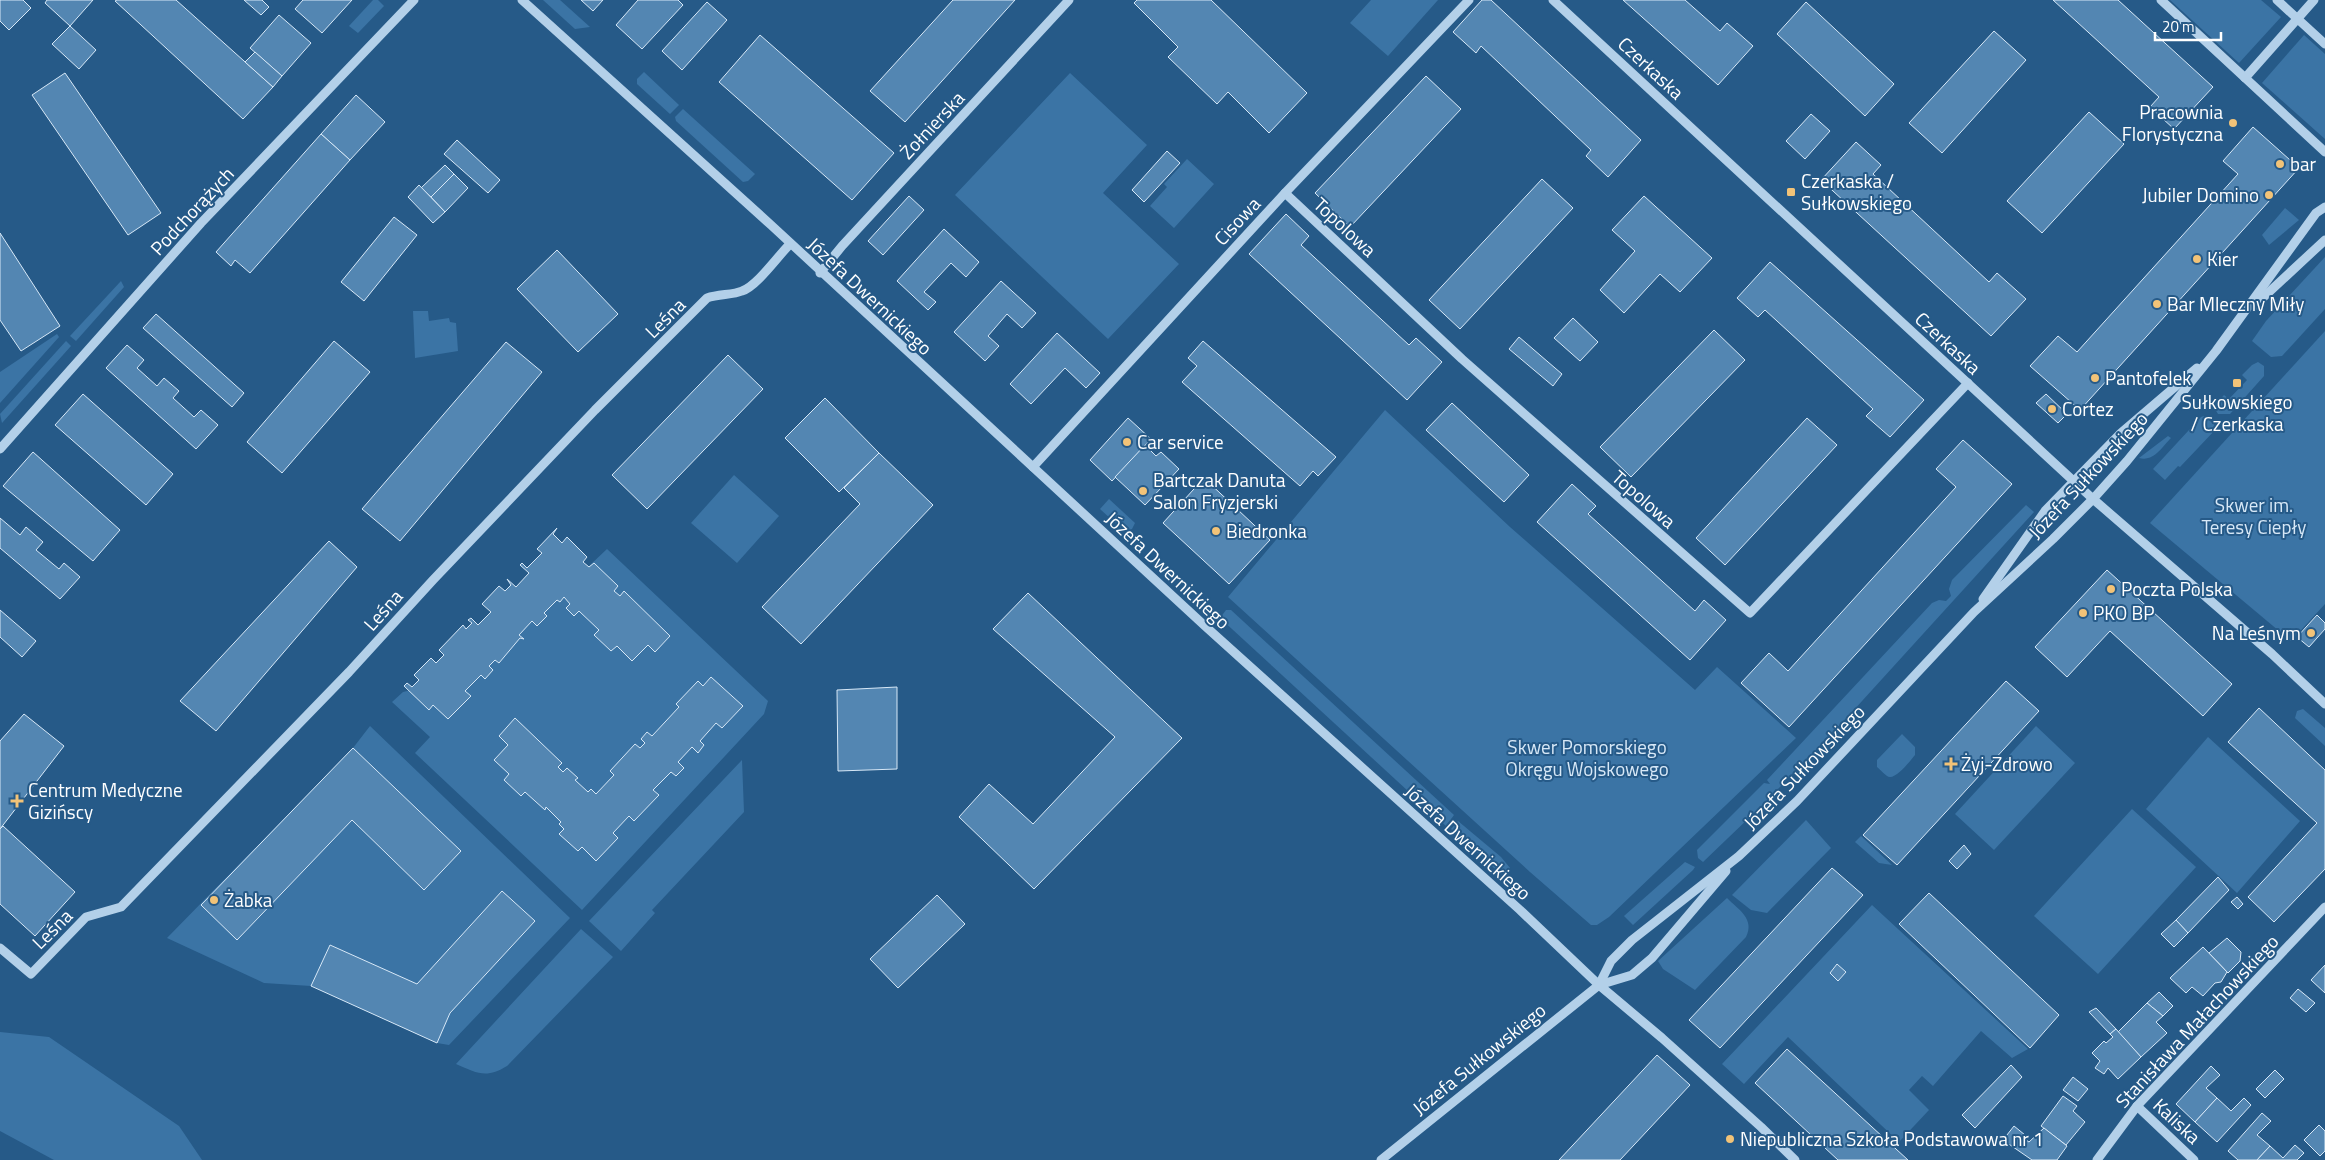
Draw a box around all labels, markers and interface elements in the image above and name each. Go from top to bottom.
scale bar [2155,10,2221,42]
text: 20 m [2162,15,2195,38]
street label: Czerkaska [1612,29,1691,106]
street label: Żołnierska [892,84,971,165]
place label: Pracownia Florystyczna [2122,97,2223,148]
marker: Pracownia Florystyczna [2227,117,2239,129]
place label: bar [2290,149,2317,178]
marker: bar [2274,158,2286,170]
street label: Podchorążych [143,160,240,262]
place label: Czerkaska / Sułkowskiego [1801,166,1912,217]
place label: Jubiler Domino [2142,180,2259,209]
marker: Czerkaska / Sułkowskiego [1785,186,1797,198]
marker: Jubiler Domino [2263,189,2275,201]
street label: Cisowa [1207,190,1267,251]
street label: Topolowa [1307,190,1384,264]
street label: Józefa Dwernickiego [801,230,939,361]
place label: Kier [2207,244,2239,273]
marker: Kier [2191,253,2203,265]
place label: Bar Mleczny Miły [2167,289,2305,318]
street label: Leśna [638,290,692,345]
marker: Bar Mleczny Miły [2151,298,2163,310]
street label: Czerkaska [1909,304,1988,381]
place label: Pantofelek [2105,363,2191,392]
marker: Pantofelek [2089,372,2101,384]
marker: Sułkowskiego / Czerkaska [2231,377,2243,389]
place label: Sułkowskiego / Czerkaska [2182,387,2292,438]
place label: Cortez [2062,394,2114,423]
marker: Cortez [2046,403,2058,415]
street label: Józefa Sułkowskiego [2021,405,2154,545]
place label: Car service [1137,427,1224,456]
marker: Car service [1121,436,1133,448]
street label: Topolowa [1606,463,1683,535]
place label: Bartczak Danuta Salon Fryzjerski [1153,465,1286,516]
marker: Bartczak Danuta Salon Fryzjerski [1137,485,1149,497]
park label: Skwer im. Teresy Ciepły [2201,490,2307,541]
street label: Józefa Dwernickiego [1099,504,1237,635]
place label: Biedronka [1226,516,1307,545]
marker: Biedronka [1210,525,1222,537]
place label: Poczta Polska [2121,574,2233,603]
street label: Leśna [356,582,409,637]
marker: Poczta Polska [2105,583,2117,595]
place label: PKO BP [2093,598,2154,627]
marker: PKO BP [2077,607,2089,619]
place label: Na Leśnym [2212,618,2301,647]
marker: Na Leśnym [2305,627,2317,639]
street label: Józefa Sułkowskiego [1736,697,1871,836]
park label: Skwer Pomorskiego Okręgu Wojskowego [1505,732,1669,783]
place label: Żyj-Zdrowo [1961,749,2053,778]
marker: Żyj-Zdrowo [1945,758,1957,770]
place label: Centrum Medyczne Gizińscy [28,775,183,826]
street label: Józefa Dwernickiego [1399,777,1538,906]
marker: Centrum Medyczne Gizińscy [10,794,24,808]
place label: Żabka [224,885,273,914]
marker: Żabka [208,894,220,906]
street label: Leśna [25,901,79,956]
street label: Stanisława Małachowskiego [2108,927,2285,1114]
street label: Józefa Sułkowskiego [1406,996,1552,1122]
street label: Kaliska [2147,1091,2208,1151]
place label: Niepubliczna Szkoła Podstawowa nr 1 [1740,1124,2044,1153]
marker: Niepubliczna Szkoła Podstawowa nr 1 [1724,1133,1736,1145]

